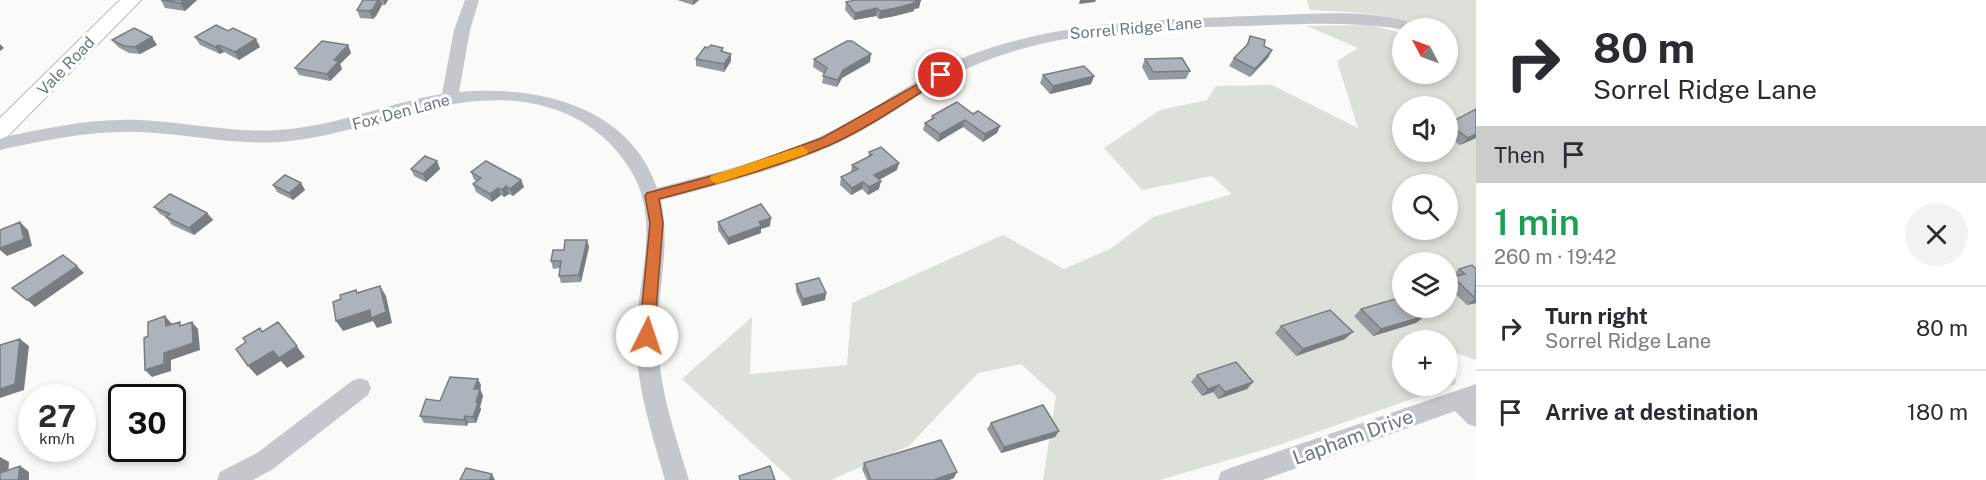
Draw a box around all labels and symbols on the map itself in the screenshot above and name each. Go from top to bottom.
street label: Sorrel Ridge Lane [1069,13,1203,43]
north arrow [1392,18,1458,84]
street label: Vale Road [33,33,99,99]
pin [915,49,966,100]
street label: Fox Den Lane [350,90,452,134]
position arrow [615,304,679,368]
speed limit sign: 30 [108,384,186,462]
street label: Lapham Drive [1289,404,1417,470]

